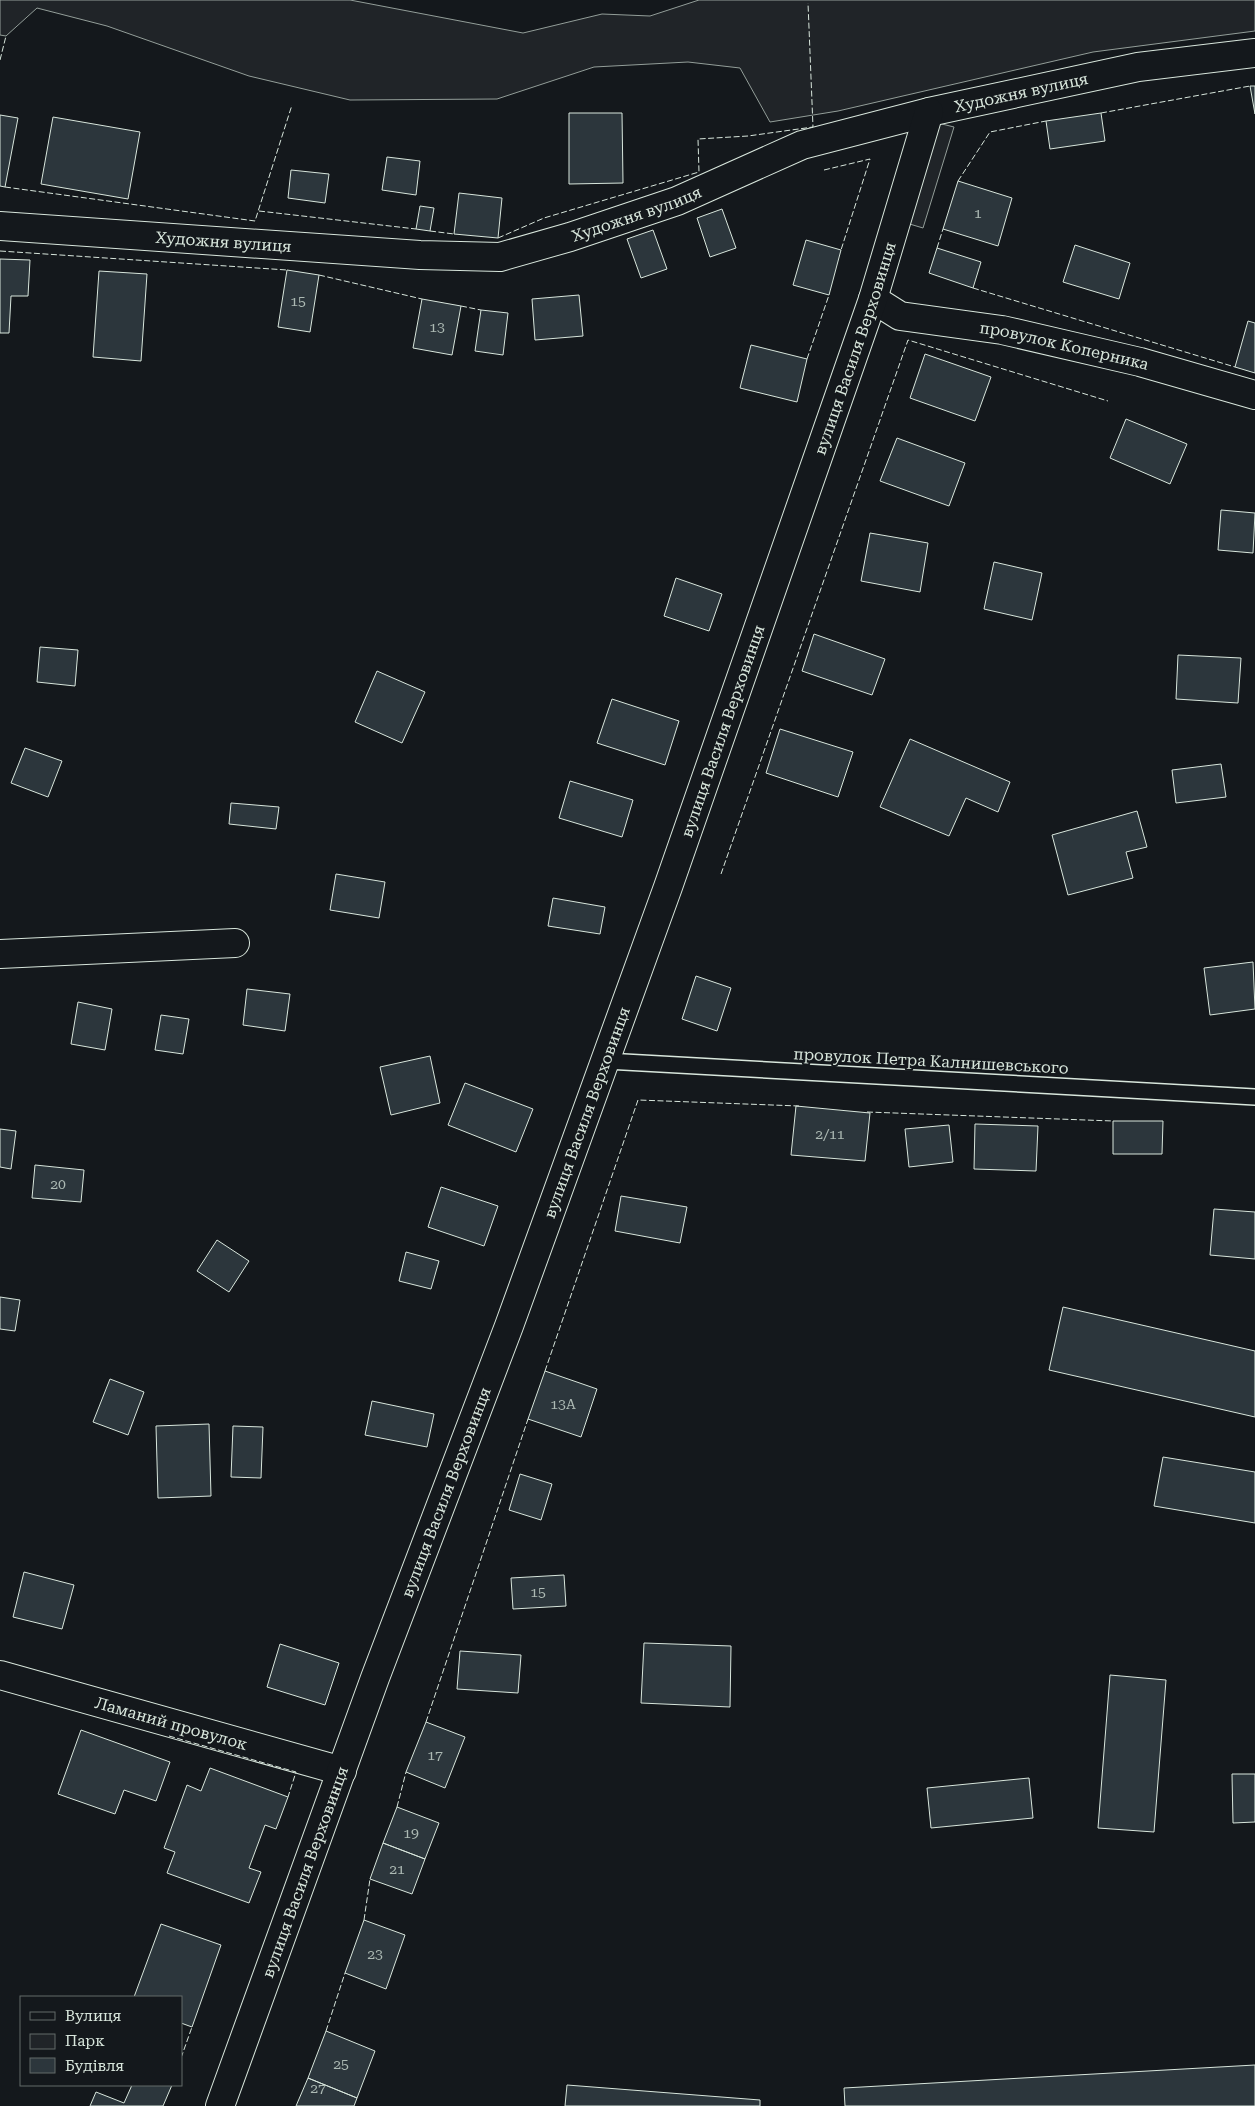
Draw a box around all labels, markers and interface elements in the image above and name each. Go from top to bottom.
street label: Художня вулиця [952,69,1090,116]
street label: Художня вулиця [569,182,704,245]
house number: 1 [974,205,982,221]
street label: Художня вулиця [155,227,292,256]
street label: вулиця Василя Верховинця [810,239,899,457]
house number: 15 [290,293,306,309]
street label: провулок Коперника [979,318,1152,374]
house number: 13 [429,319,445,335]
street label: вулиця Василя Верховинця [677,622,768,840]
street label: вулиця Василя Верховинця [539,1004,633,1221]
street label: провулок Петра Калнишевського [793,1044,1069,1078]
house number: 2/11 [815,1126,845,1142]
house number: 20 [50,1176,66,1192]
street label: вулиця Василя Верховинця [397,1384,494,1600]
house number: 13А [550,1396,576,1412]
house number: 15 [530,1584,546,1600]
street label: Ламаний провулок [93,1693,250,1754]
house number: 17 [427,1747,443,1763]
street label: вулиця Василя Верховинця [258,1764,352,1980]
house number: 19 [403,1825,419,1841]
house number: 21 [389,1861,405,1877]
house number: 23 [367,1946,383,1962]
legend [20,1996,182,2086]
text: Вулиця [65,2007,121,2025]
text: Парк [65,2032,105,2050]
house number: 25 [333,2056,349,2072]
text: Будівля [65,2057,124,2075]
house number: 27 [310,2080,326,2096]

